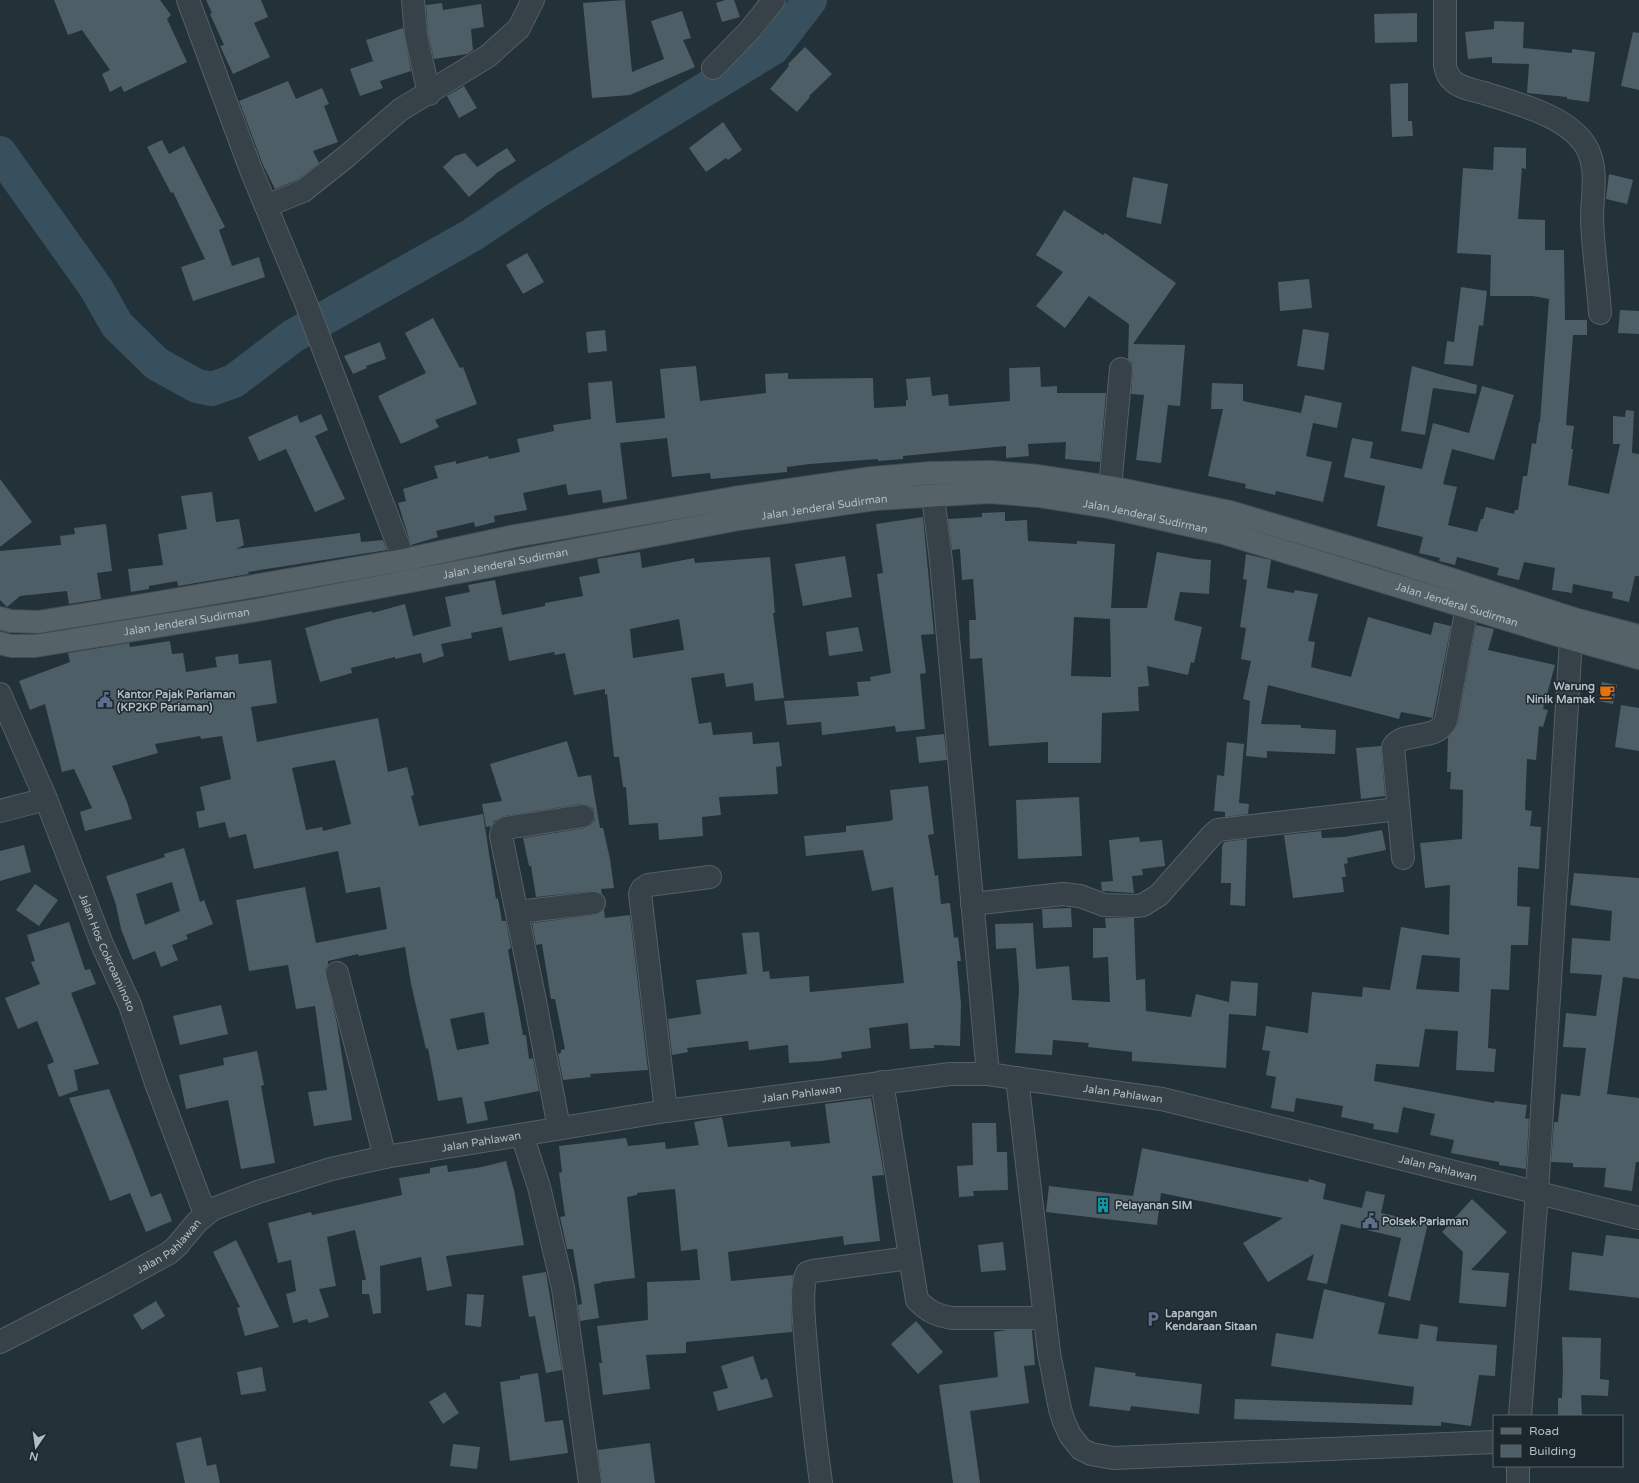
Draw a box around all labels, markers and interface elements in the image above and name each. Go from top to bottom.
street label: Jalan Jenderal Sudirman [760,492,888,523]
street label: Jalan Jenderal Sudirman [1082,497,1209,536]
street label: Jalan Jenderal Sudirman [442,545,569,582]
street label: Jalan Jenderal Sudirman [1394,580,1520,629]
street label: Jalan Jenderal Sudirman [123,605,251,639]
place label: Warung Ninik Mamak [1526,680,1595,706]
cafe icon: Warung Ninik Mamak [1598,683,1616,701]
place label: Kantor Pajak Pariaman (KP2KP Pariaman) [117,688,236,714]
public building icon: Kantor Pajak Pariaman (KP2KP Pariaman) [96,691,114,709]
street label: Jalan Hos Cokroaminoto [76,892,138,1014]
street label: Jalan Pahlawan [761,1082,842,1105]
street label: Jalan Pahlawan [1082,1082,1164,1106]
street label: Jalan Pahlawan [441,1129,522,1155]
street label: Jalan Pahlawan [1398,1152,1479,1184]
building icon: Pelayanan SIM [1094,1196,1112,1214]
place label: Pelayanan SIM [1115,1199,1192,1213]
public building icon: Polsek Pariaman [1361,1212,1379,1230]
place label: Polsek Pariaman [1382,1215,1469,1228]
street label: Jalan Pahlawan [134,1216,204,1277]
place label: Lapangan Kendaraan Sitaan [1165,1307,1258,1333]
parking icon: Lapangan Kendaraan Sitaan [1144,1310,1162,1328]
legend [1493,1415,1623,1467]
text: Road [1529,1424,1559,1438]
north arrow [16,1427,56,1467]
text: Building [1529,1444,1576,1458]
text: N [28,1449,40,1464]

